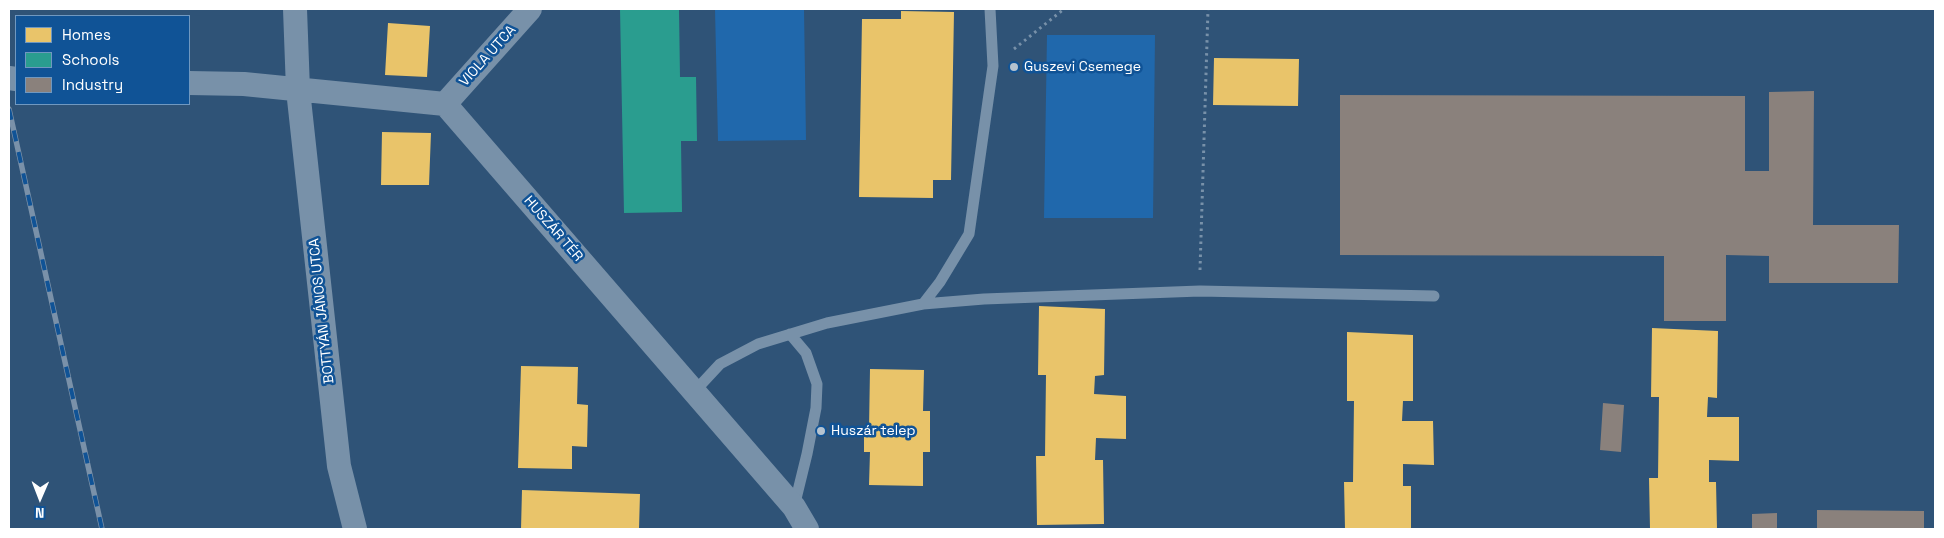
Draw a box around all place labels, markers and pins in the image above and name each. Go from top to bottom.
place label: Guszevi Csemege [1024,59,1141,75]
marker: Guszevi Csemege [1008,61,1020,73]
place label: Huszár telep [831,423,916,439]
marker: Huszár telep [815,425,827,437]

